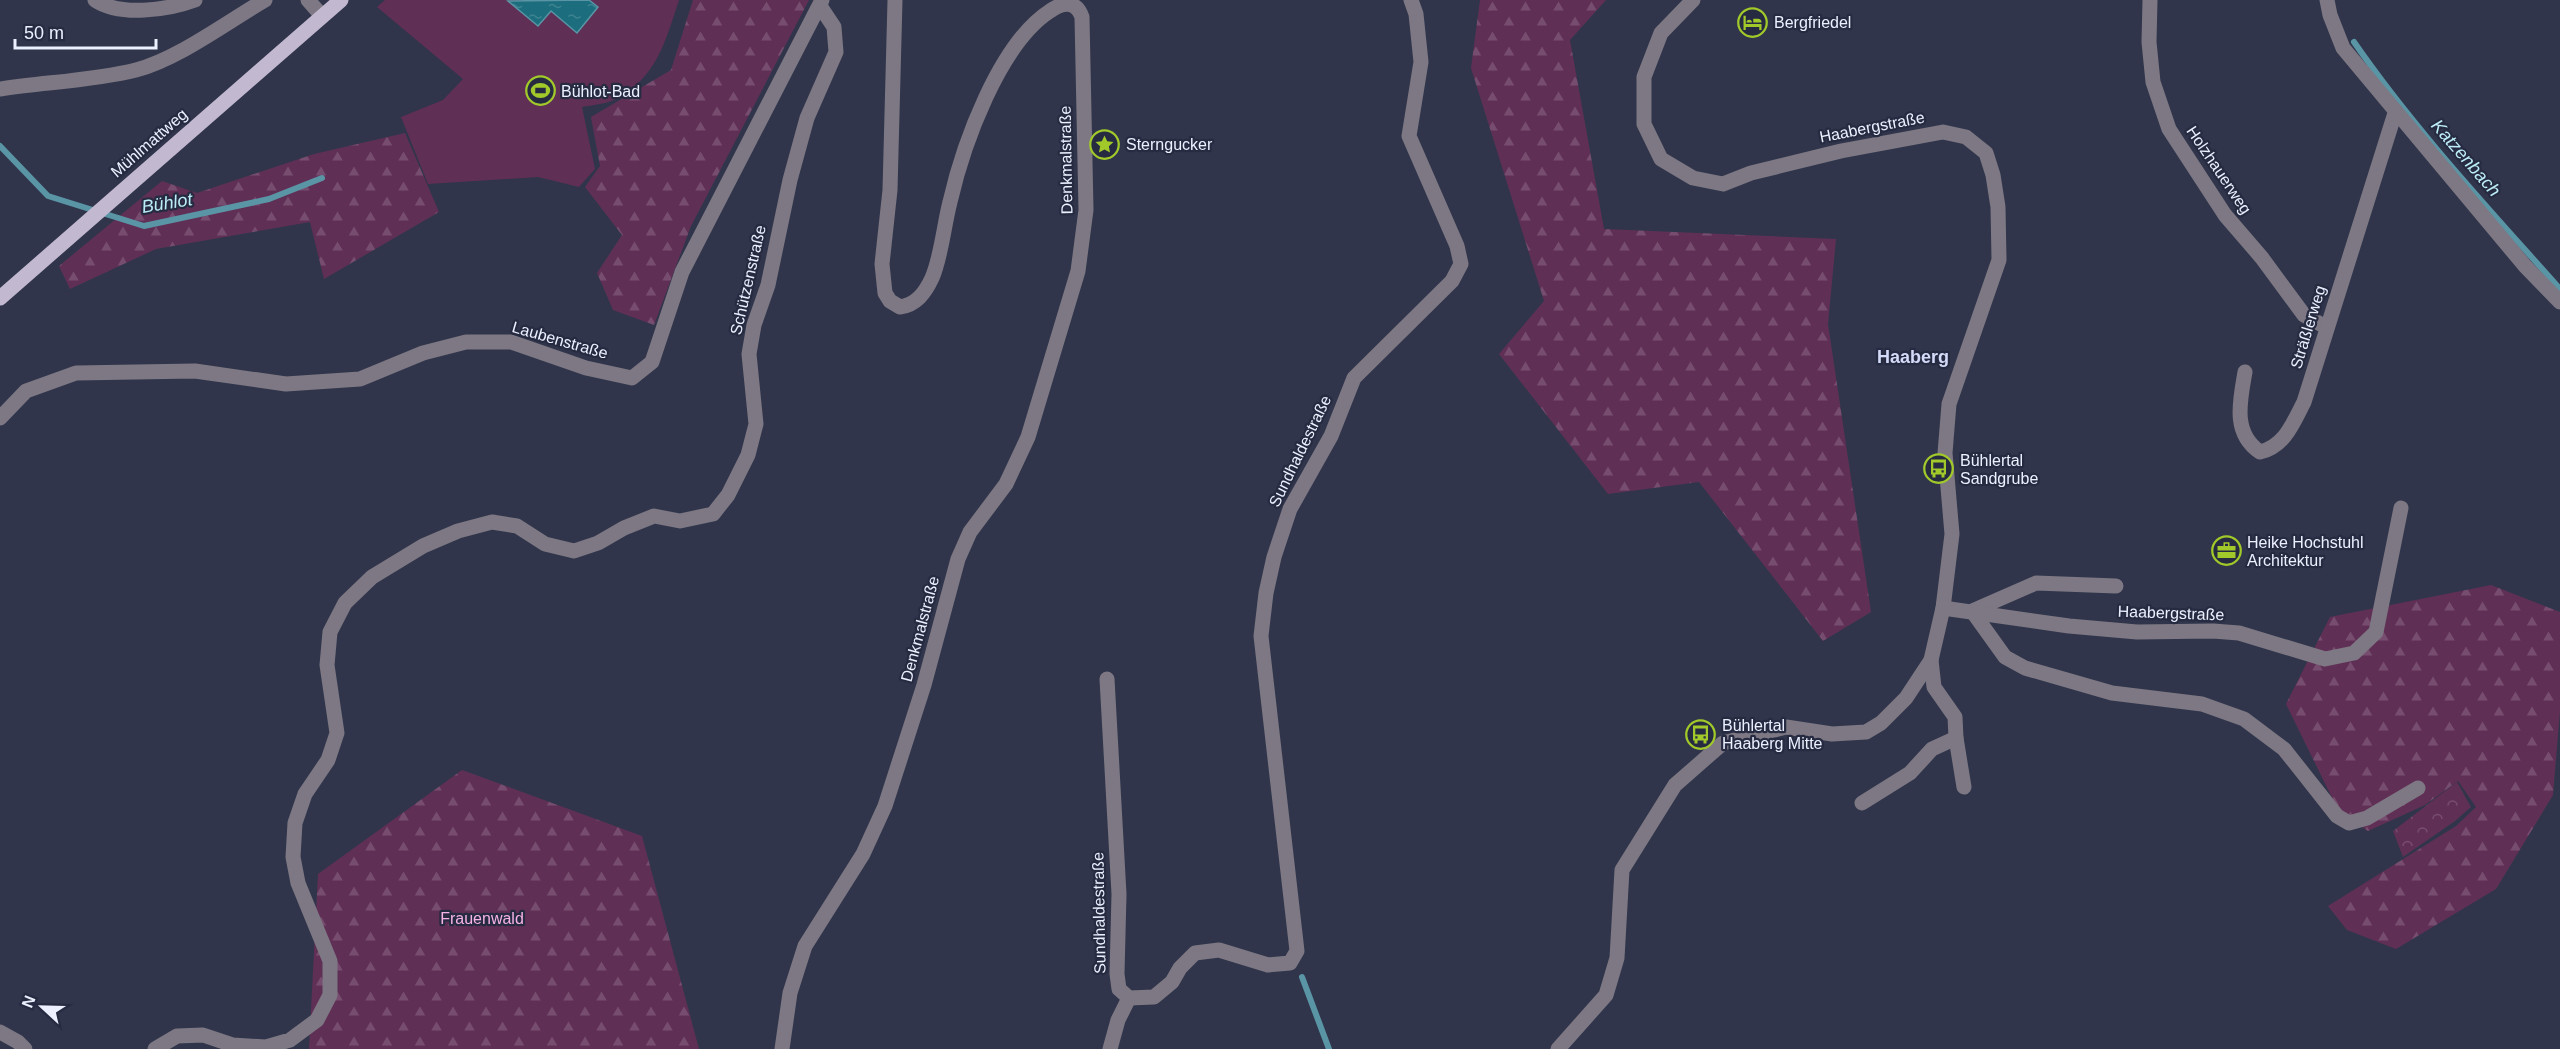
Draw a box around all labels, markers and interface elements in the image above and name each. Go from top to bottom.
hotel icon: Bergfriedel [1737,6,1769,38]
scale bar [15,12,156,50]
place label: Bergfriedel [1774,14,1851,31]
text: 50 m [24,23,64,43]
sports icon: Bühlot-Bad [524,75,556,107]
place label: Bühlot-Bad [561,83,640,100]
street label: Mühlmattweg [108,105,190,181]
street label: Denkmalstraße [1057,106,1075,214]
street label: Haabergstraße [1818,108,1926,146]
water label: Katzenbach [2427,116,2505,200]
street label: Holzhauerweg [2183,123,2255,217]
place icon: Sterngucker [1089,128,1121,160]
place label: Sterngucker [1126,136,1213,153]
water label: Bühlot [140,189,195,217]
street label: Schützenstraße [727,223,769,337]
street label: Sträßlerweg [2287,283,2329,371]
street label: Laubenstraße [510,318,610,362]
district label: Haaberg [1877,347,1949,367]
street label: Sundhaldestraße [1266,392,1334,509]
place label: Bühlertal Sandgrube [1960,452,2038,487]
bus stop icon: Bühlertal Sandgrube [1923,453,1955,485]
place label: Heike Hochstuhl Architektur [2247,534,2364,569]
office icon: Heike Hochstuhl Architektur [2210,535,2242,567]
street label: Denkmalstraße [898,574,942,684]
street label: Haabergstraße [2117,603,2225,623]
place label: Bühlertal Haaberg Mitte [1722,717,1823,752]
bus stop icon: Bühlertal Haaberg Mitte [1685,718,1717,750]
street label: Sundhaldestraße [1089,852,1109,974]
park label: Frauenwald [440,910,524,927]
north arrow [12,977,72,1037]
text: N [19,993,39,1010]

